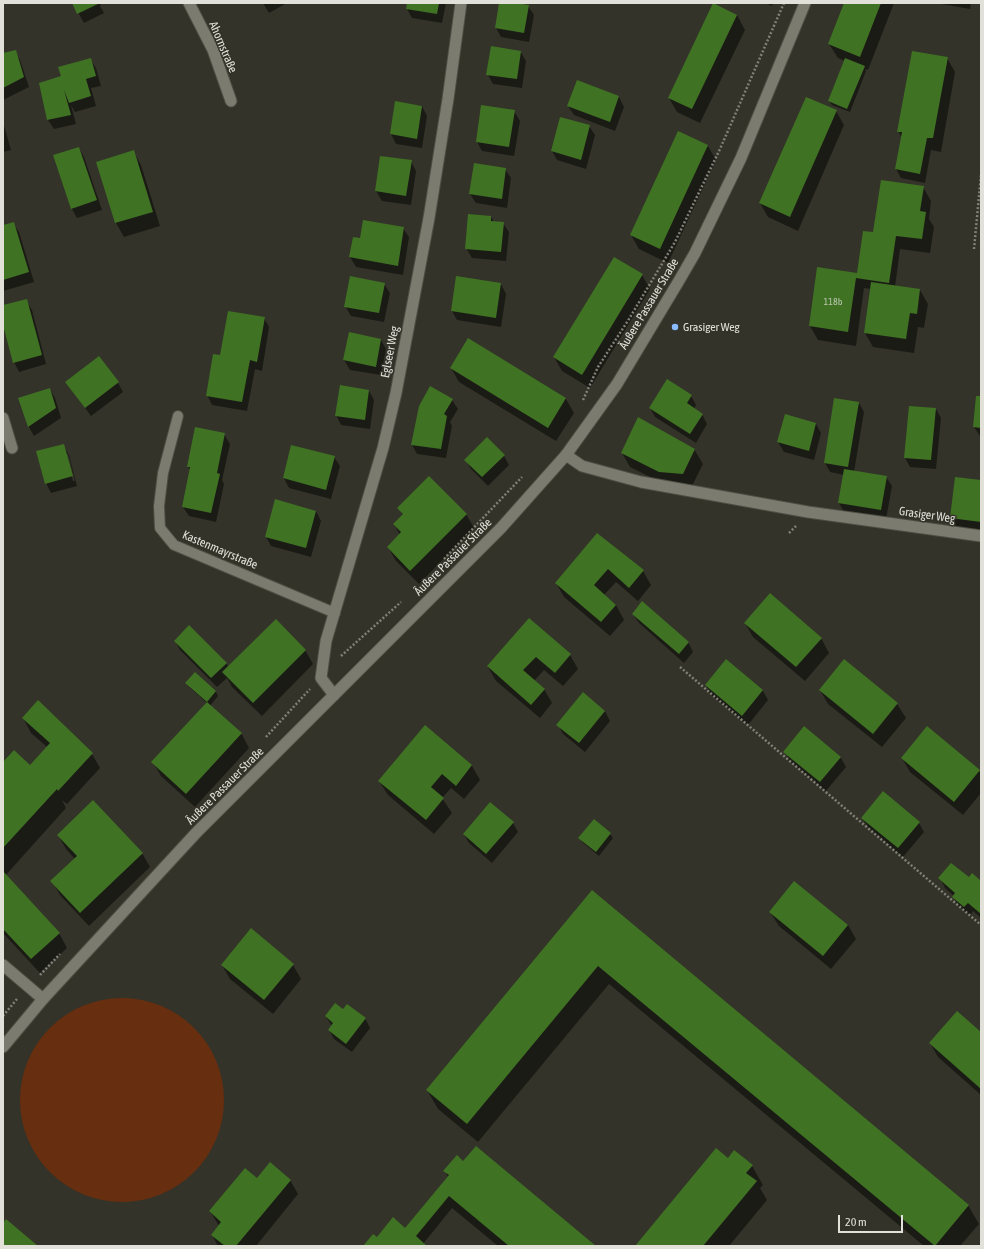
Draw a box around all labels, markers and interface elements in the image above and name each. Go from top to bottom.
street label: Ahornstraße [206,19,240,75]
street label: Äußere Passauer Straße [616,256,682,352]
house number: 118b [824,296,842,308]
place label: Grasiger Weg [683,320,740,334]
marker: Grasiger Weg [670,322,680,332]
street label: Eglseer Weg [378,325,402,379]
street label: Grasiger Weg [898,504,956,526]
street label: Äußere Passauer Straße [411,515,495,599]
street label: Kastenmayrstraße [180,528,260,572]
street label: Äußere Passauer Straße [183,744,267,828]
scale bar [840,1207,905,1233]
text: 20 m [845,1215,867,1229]

